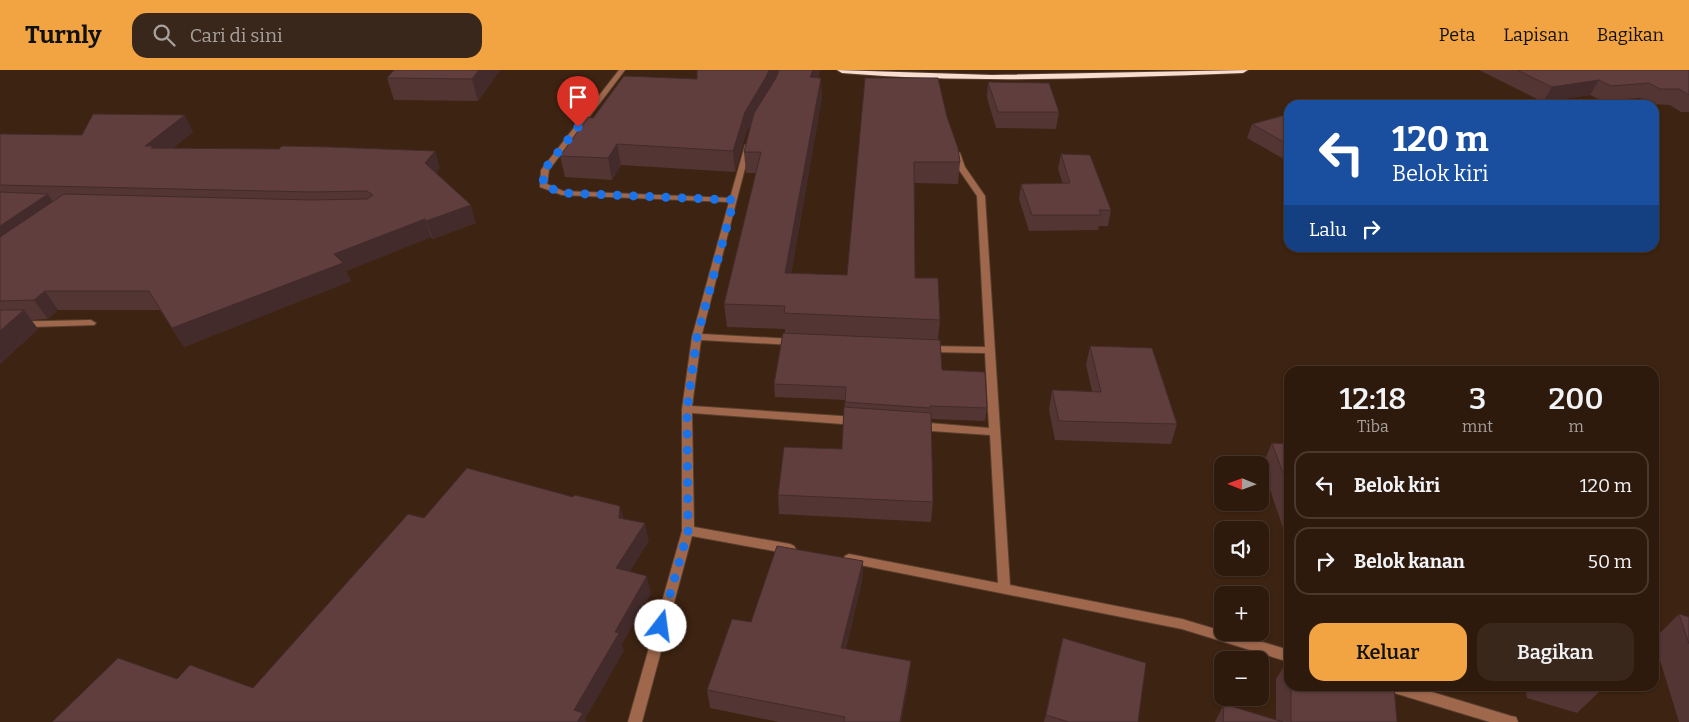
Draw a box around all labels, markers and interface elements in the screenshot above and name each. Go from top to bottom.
search box [132,13,482,58]
text: Turnly [25,21,102,49]
icon: search [150,21,178,49]
text: Cari di sini [190,24,283,47]
text: Peta [1439,24,1475,46]
text: Lapisan [1503,24,1569,46]
text: Bagikan [1597,24,1664,46]
pin [557,76,599,127]
icon: arrive [564,83,592,111]
text: 120 m [1392,118,1489,160]
icon: left [1309,120,1374,185]
text: Belok kiri [1392,160,1488,187]
icon: right [1357,215,1385,243]
text: Lalu [1309,218,1347,241]
text: 12:18 [1339,381,1406,417]
text: 3 [1469,381,1486,417]
text: 200 [1549,381,1604,417]
text: Tiba [1357,417,1389,436]
text: mnt [1462,417,1493,436]
text: m [1568,417,1584,436]
north arrow [1214,456,1269,511]
map controls [1214,456,1269,706]
icon: left [1311,471,1339,499]
text: Belok kiri [1354,474,1440,497]
text: 120 m [1580,474,1632,497]
button: sound [1214,521,1269,576]
icon: right [1311,547,1339,575]
text: Belok kanan [1354,550,1465,573]
text: 50 m [1588,550,1632,573]
button: + [1214,586,1269,641]
position arrow [634,599,686,651]
button: Keluar [1309,623,1467,681]
button: Bagikan [1477,623,1634,681]
button: − [1214,651,1269,706]

